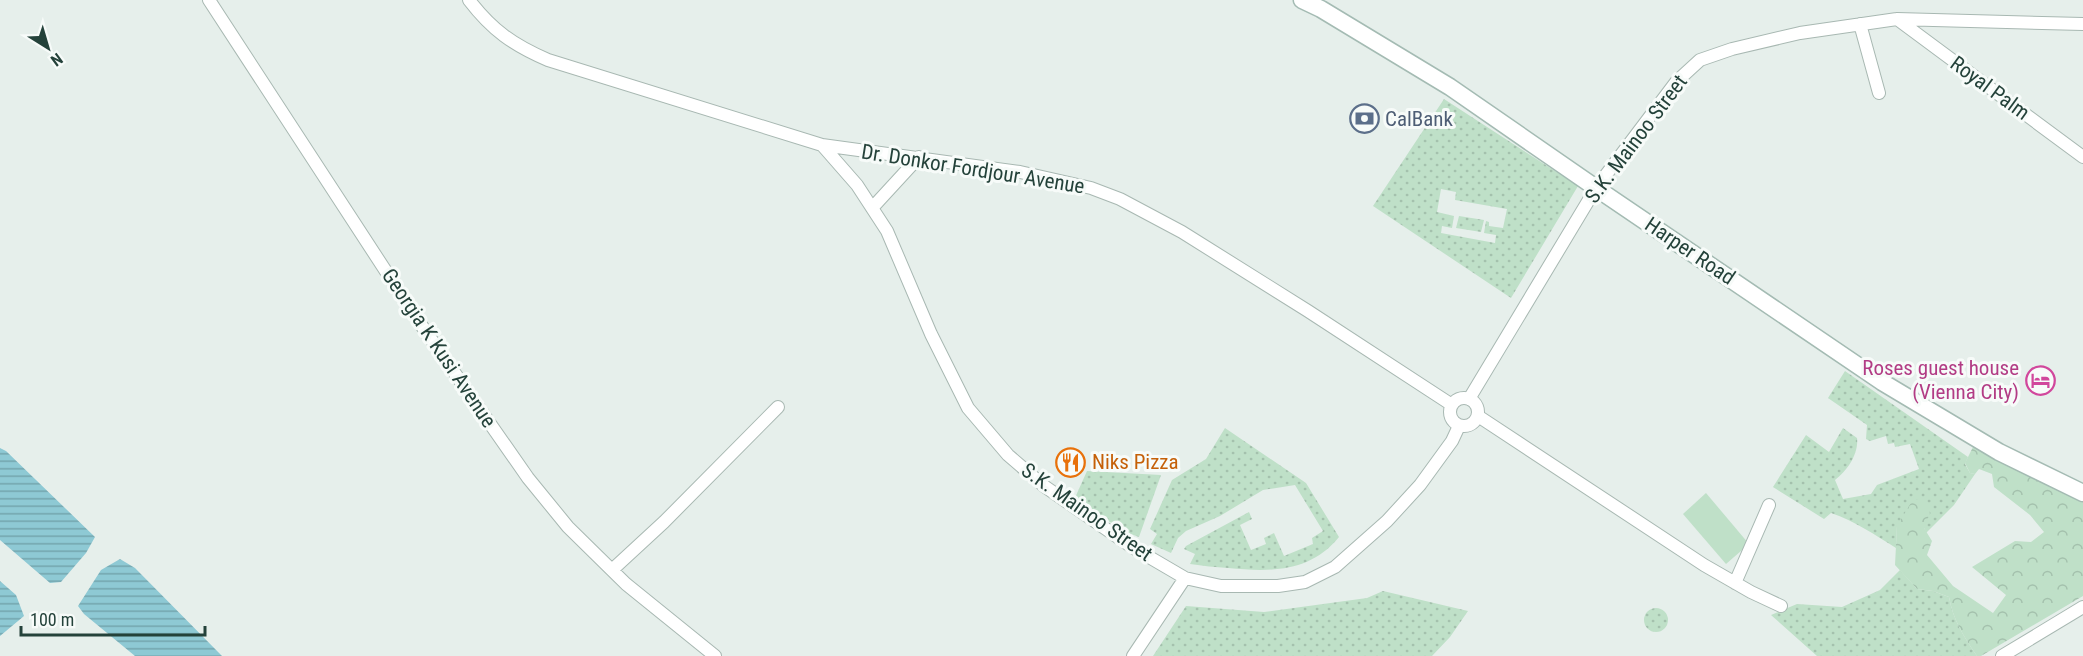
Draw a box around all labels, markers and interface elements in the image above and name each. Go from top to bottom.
north arrow [18,18,78,78]
text: N [47,49,66,70]
street label: Royal Palm [1946,51,2034,125]
street label: S.K. Mainoo Street [1580,70,1692,208]
bank icon: CalBank [1348,103,1380,135]
place label: CalBank [1385,107,1453,131]
street label: Dr. Donkor Fordjour Avenue [860,140,1086,199]
street label: Harper Road [1641,212,1739,290]
street label: Georgia K Kusi Avenue [377,264,501,432]
place label: Roses guest house (Vienna City) [1862,356,2019,404]
hotel icon: Roses guest house (Vienna City) [2024,364,2056,396]
restaurant icon: Niks Pizza [1055,446,1087,478]
place label: Niks Pizza [1092,450,1179,474]
street label: S.K. Mainoo Street [1017,458,1157,566]
scale bar [21,599,206,637]
text: 100 m [30,609,74,630]

